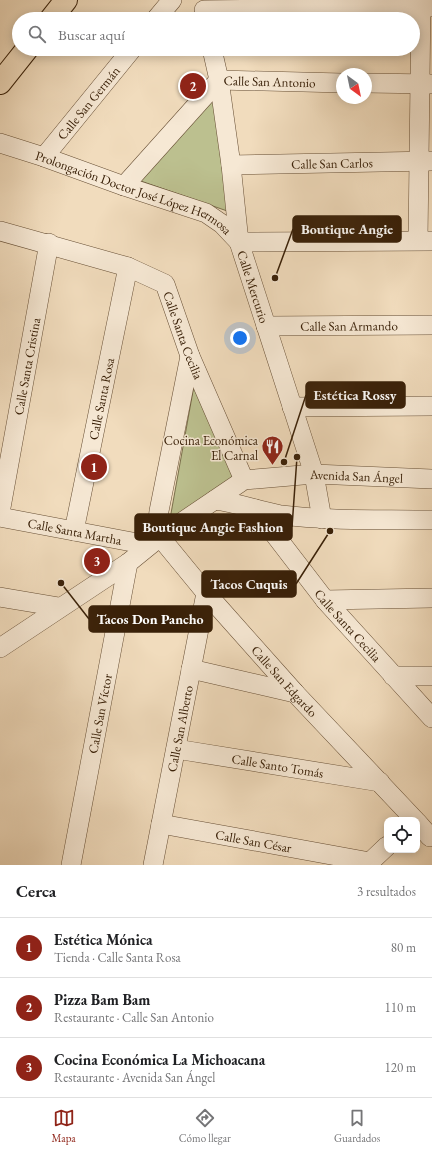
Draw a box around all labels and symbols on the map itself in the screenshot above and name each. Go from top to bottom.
street label: Calle San Germán [54,63,124,143]
north arrow [336,68,372,104]
pin: 2 [180,71,206,101]
street label: Calle San Antonio [223,72,316,91]
street label: Prolongación Doctor José López Hermosa [33,147,236,239]
street label: Calle San Carlos [291,154,373,173]
callout: Boutique Angie [293,216,401,242]
text: Boutique Angie [301,220,393,238]
street label: Calle Mercurio [233,248,273,325]
street label: Calle Santa Cecilia [159,289,207,383]
street label: Calle Santa Cristina [10,316,44,417]
street label: Calle San Armando [300,317,398,335]
your location [230,328,250,348]
street label: Calle Santa Rosa [85,355,118,441]
callout: Estética Rossy [306,382,405,408]
text: Estética Rossy [314,386,397,404]
place label: Cocina Económica El Carnal [164,432,259,464]
restaurant icon: Cocina Económica El Carnal [260,434,286,467]
pin: 1 [81,452,107,482]
street label: Avenida San Ángel [308,466,403,487]
street label: Calle Santa Martha [26,514,124,549]
callout: Boutique Angie Fashion [135,514,292,540]
text: Boutique Angie Fashion [143,518,284,536]
pin: 3 [84,546,110,576]
callout: Tacos Cuquis [202,571,296,597]
text: Tacos Cuquis [210,575,288,593]
street label: Calle Santa Cecilia [311,586,386,666]
callout: Tacos Don Pancho [89,606,212,632]
text: Tacos Don Pancho [96,610,204,628]
street label: Calle San Edgardo [247,642,321,721]
street label: Calle San Víctor [84,672,116,755]
street label: Calle San Alberto [163,684,197,773]
street label: Calle Santo Tomás [230,750,325,782]
street label: Calle San César [214,826,294,857]

